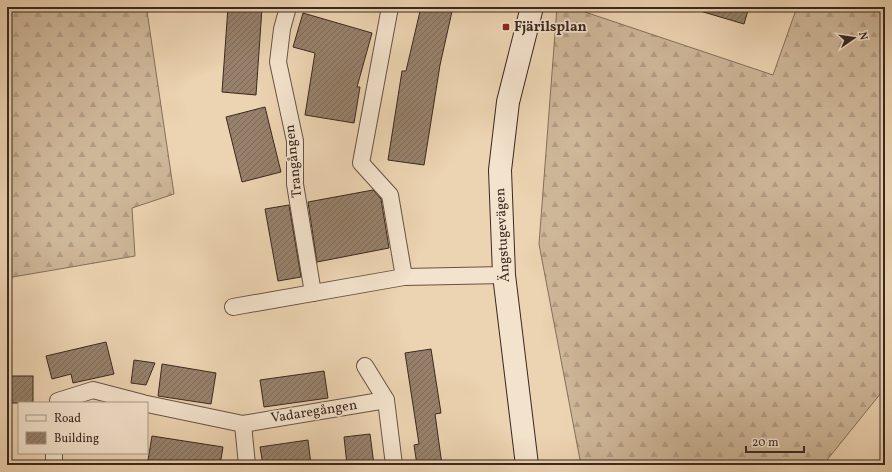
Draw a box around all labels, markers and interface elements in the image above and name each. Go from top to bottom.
place label: Fjärilsplan [514,18,587,37]
north arrow [834,18,874,58]
marker: Fjärilsplan [501,22,511,32]
text: N [854,31,870,42]
street label: Trangången [281,123,307,199]
street label: Ängstugevägen [491,187,515,283]
street label: Vadaregången [269,396,359,428]
legend [18,402,148,454]
text: Road [54,411,81,427]
scale bar [746,428,804,454]
text: Building [54,431,99,447]
text: 20 m [752,435,779,451]

